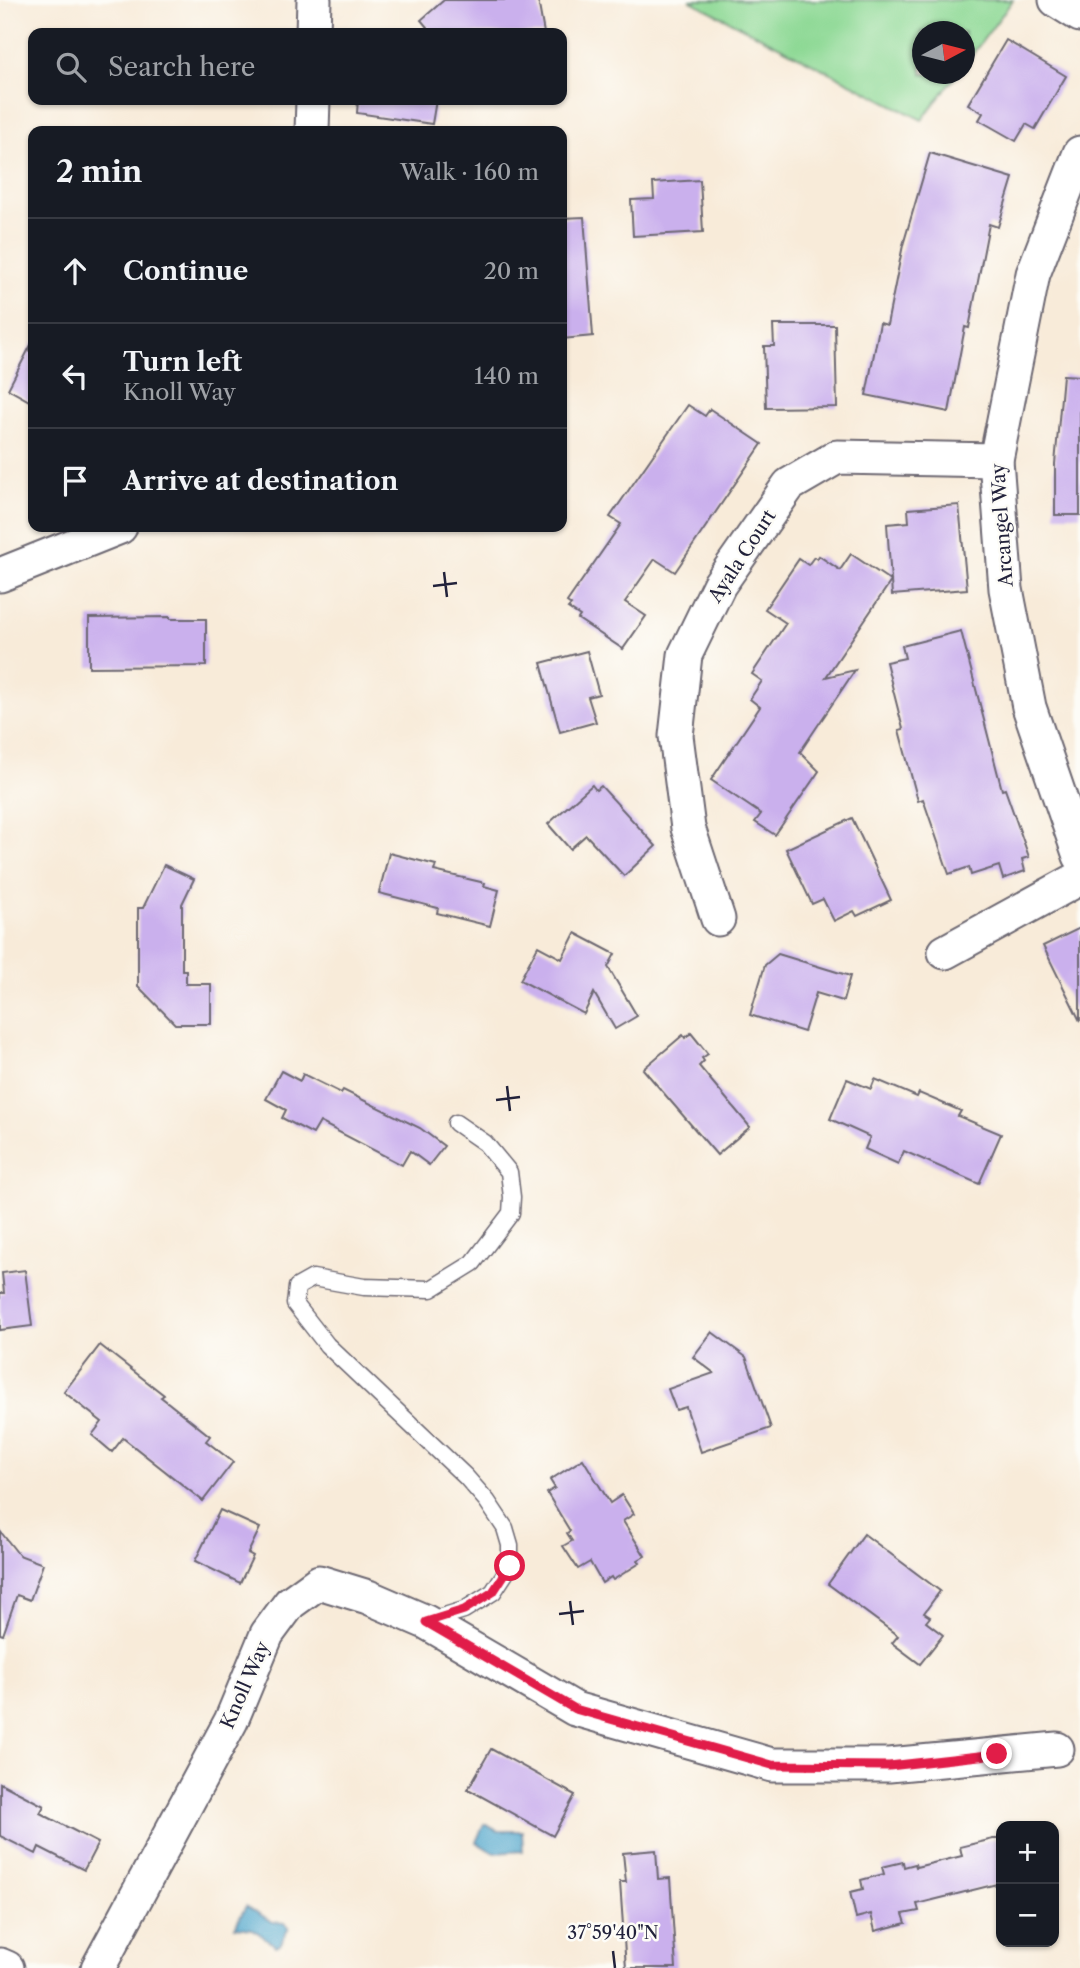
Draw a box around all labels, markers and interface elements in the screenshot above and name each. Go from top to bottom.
north arrow [912,21,975,84]
search box [28,28,567,105]
icon: search [52,48,90,86]
text: Search here [108,51,255,83]
text: 2 min [56,153,142,190]
text: Walk · 160 m [400,158,539,186]
icon: ahead [56,252,94,290]
text: Continue [123,255,248,287]
text: 20 m [484,257,539,285]
text: Turn left [123,346,242,378]
icon: left [56,357,94,395]
text: 140 m [474,362,539,390]
text: Knoll Way [123,378,236,406]
icon: arrive [56,462,94,500]
street label: Arcangel Way [986,462,1018,588]
text: Arrive at destination [123,465,398,497]
street label: Ayala Court [703,505,781,608]
route start [494,1550,525,1581]
street label: Knoll Way [216,1637,275,1732]
route end [981,1738,1012,1769]
map controls [996,1821,1059,1947]
button: + [996,1821,1059,1884]
button: − [996,1884,1059,1947]
text: 37°59'40"N [567,1922,659,1944]

